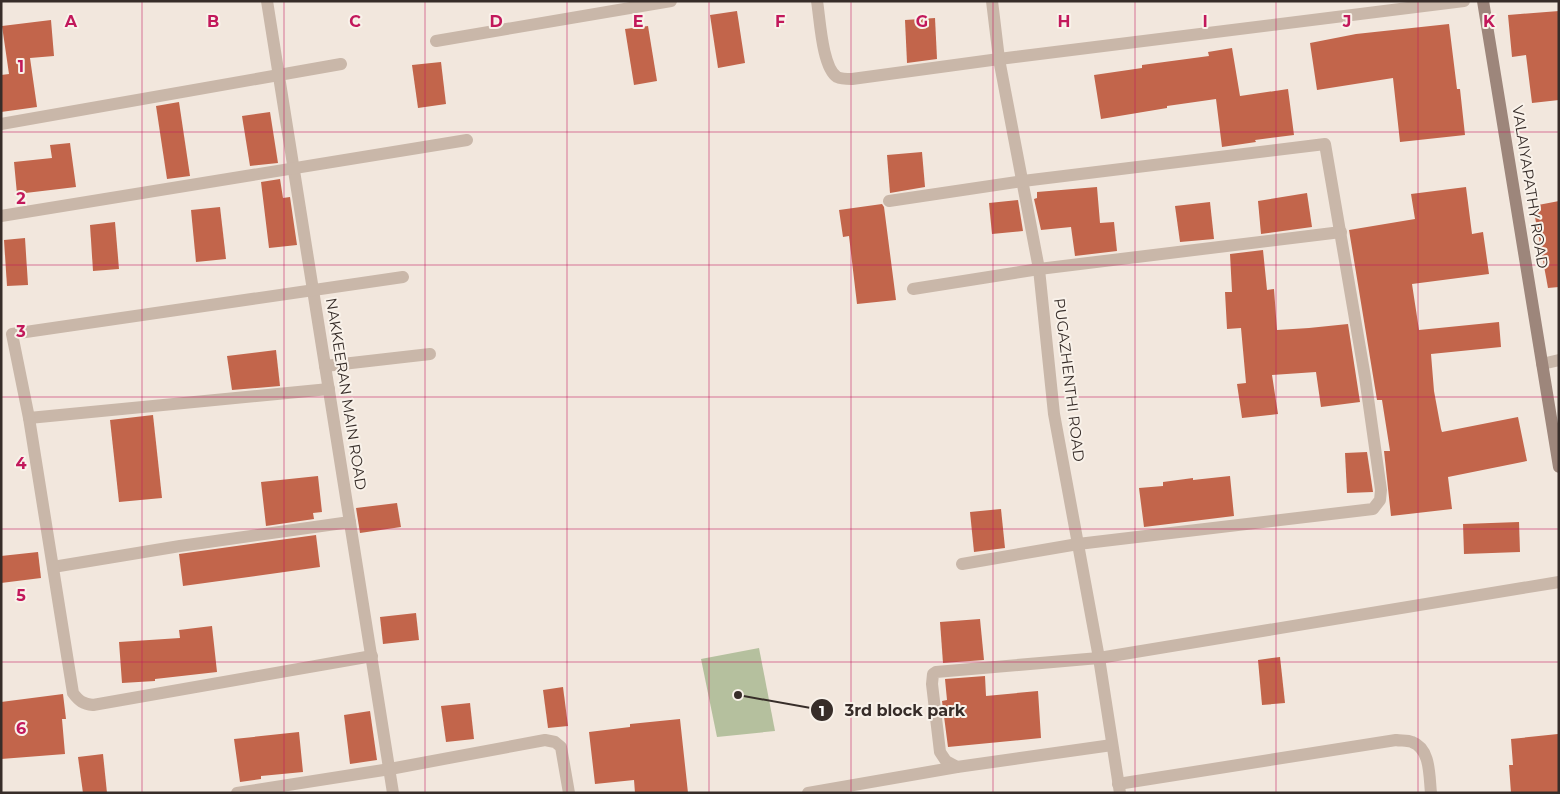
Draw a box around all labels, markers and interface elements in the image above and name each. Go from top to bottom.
text: A [64,12,78,31]
text: B [207,12,219,31]
text: C [349,12,361,31]
text: D [489,12,503,31]
text: E [633,12,643,31]
text: F [775,12,785,31]
text: G [916,12,928,31]
text: H [1058,12,1070,31]
text: I [1202,12,1208,31]
text: J [1342,12,1351,31]
text: K [1483,12,1496,31]
text: 1 [18,57,24,76]
street label: VALAIYAPATHY ROAD [1508,104,1553,270]
text: 2 [16,189,26,208]
street label: NAKKEERAN MAIN ROAD [322,297,371,491]
street label: PUGAZHENTHI ROAD [1050,297,1089,463]
text: 3 [15,322,26,341]
text: 4 [15,454,27,473]
text: 5 [16,586,26,605]
callout: 3rd block park [810,695,976,726]
text: 1 [819,701,825,720]
text: 3rd block park [844,701,966,720]
text: 6 [16,719,26,738]

